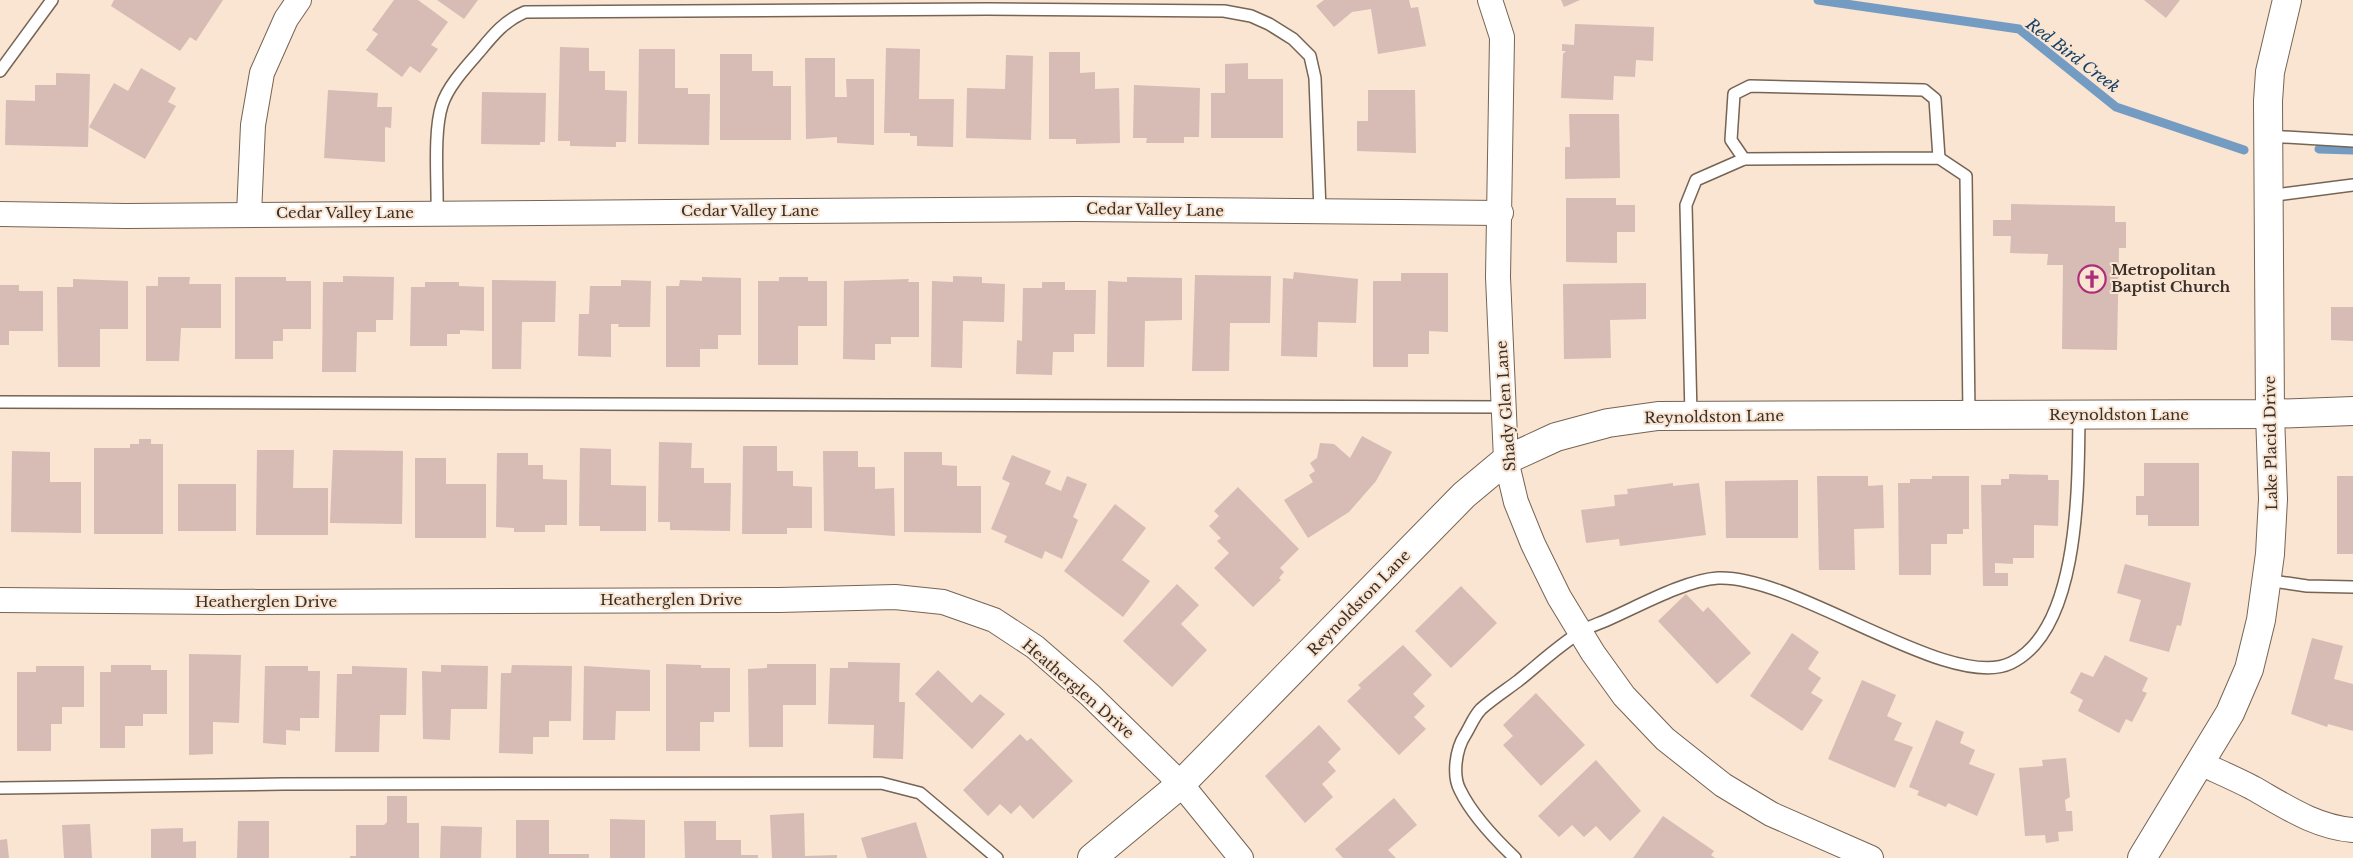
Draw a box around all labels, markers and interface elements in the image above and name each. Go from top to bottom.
water label: Red Bird Creek [2022,13,2124,97]
street label: Cedar Valley Lane [1086,199,1224,220]
street label: Cedar Valley Lane [681,201,819,220]
street label: Cedar Valley Lane [276,203,414,222]
place label: Metropolitan Baptist Church [2111,260,2230,296]
church icon: Metropolitan Baptist Church [2077,264,2107,294]
street label: Shady Glen Lane [1491,340,1520,472]
street label: Lake Placid Drive [2260,375,2281,511]
street label: Reynoldston Lane [2049,405,2189,424]
street label: Reynoldston Lane [1644,406,1784,427]
street label: Reynoldston Lane [1303,546,1414,660]
street label: Heatherglen Drive [600,590,742,609]
street label: Heatherglen Drive [195,592,337,611]
street label: Heatherglen Drive [1018,635,1138,742]

